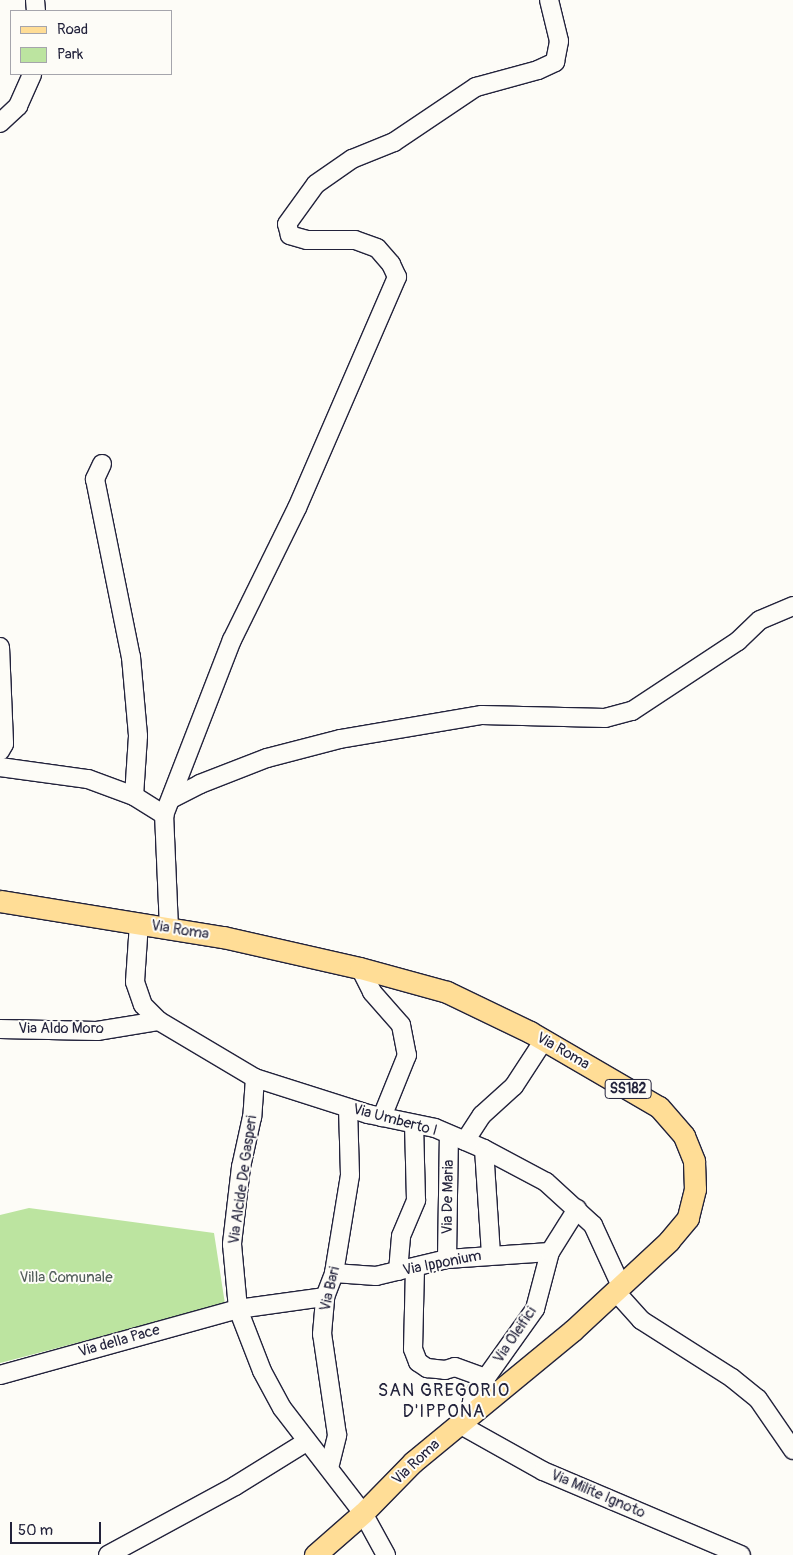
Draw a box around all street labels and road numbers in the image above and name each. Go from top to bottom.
street label: Via Roma [150,917,210,943]
street label: Via Aldo Moro [18,1020,104,1038]
street label: Via Roma [533,1029,593,1073]
road number: SS182 [604,1078,652,1100]
street label: Via Umberto I [351,1100,439,1140]
street label: Via Alcide De Gasperi [225,1114,261,1246]
street label: Via De Maria [438,1159,458,1235]
street label: Via Ipponium [401,1247,483,1279]
street label: Via Bari [316,1265,344,1313]
street label: Via Oleifici [490,1303,540,1367]
street label: Via della Pace [76,1321,162,1361]
street label: Via Roma [388,1435,444,1489]
street label: Via Milite Ignoto [548,1466,648,1522]

